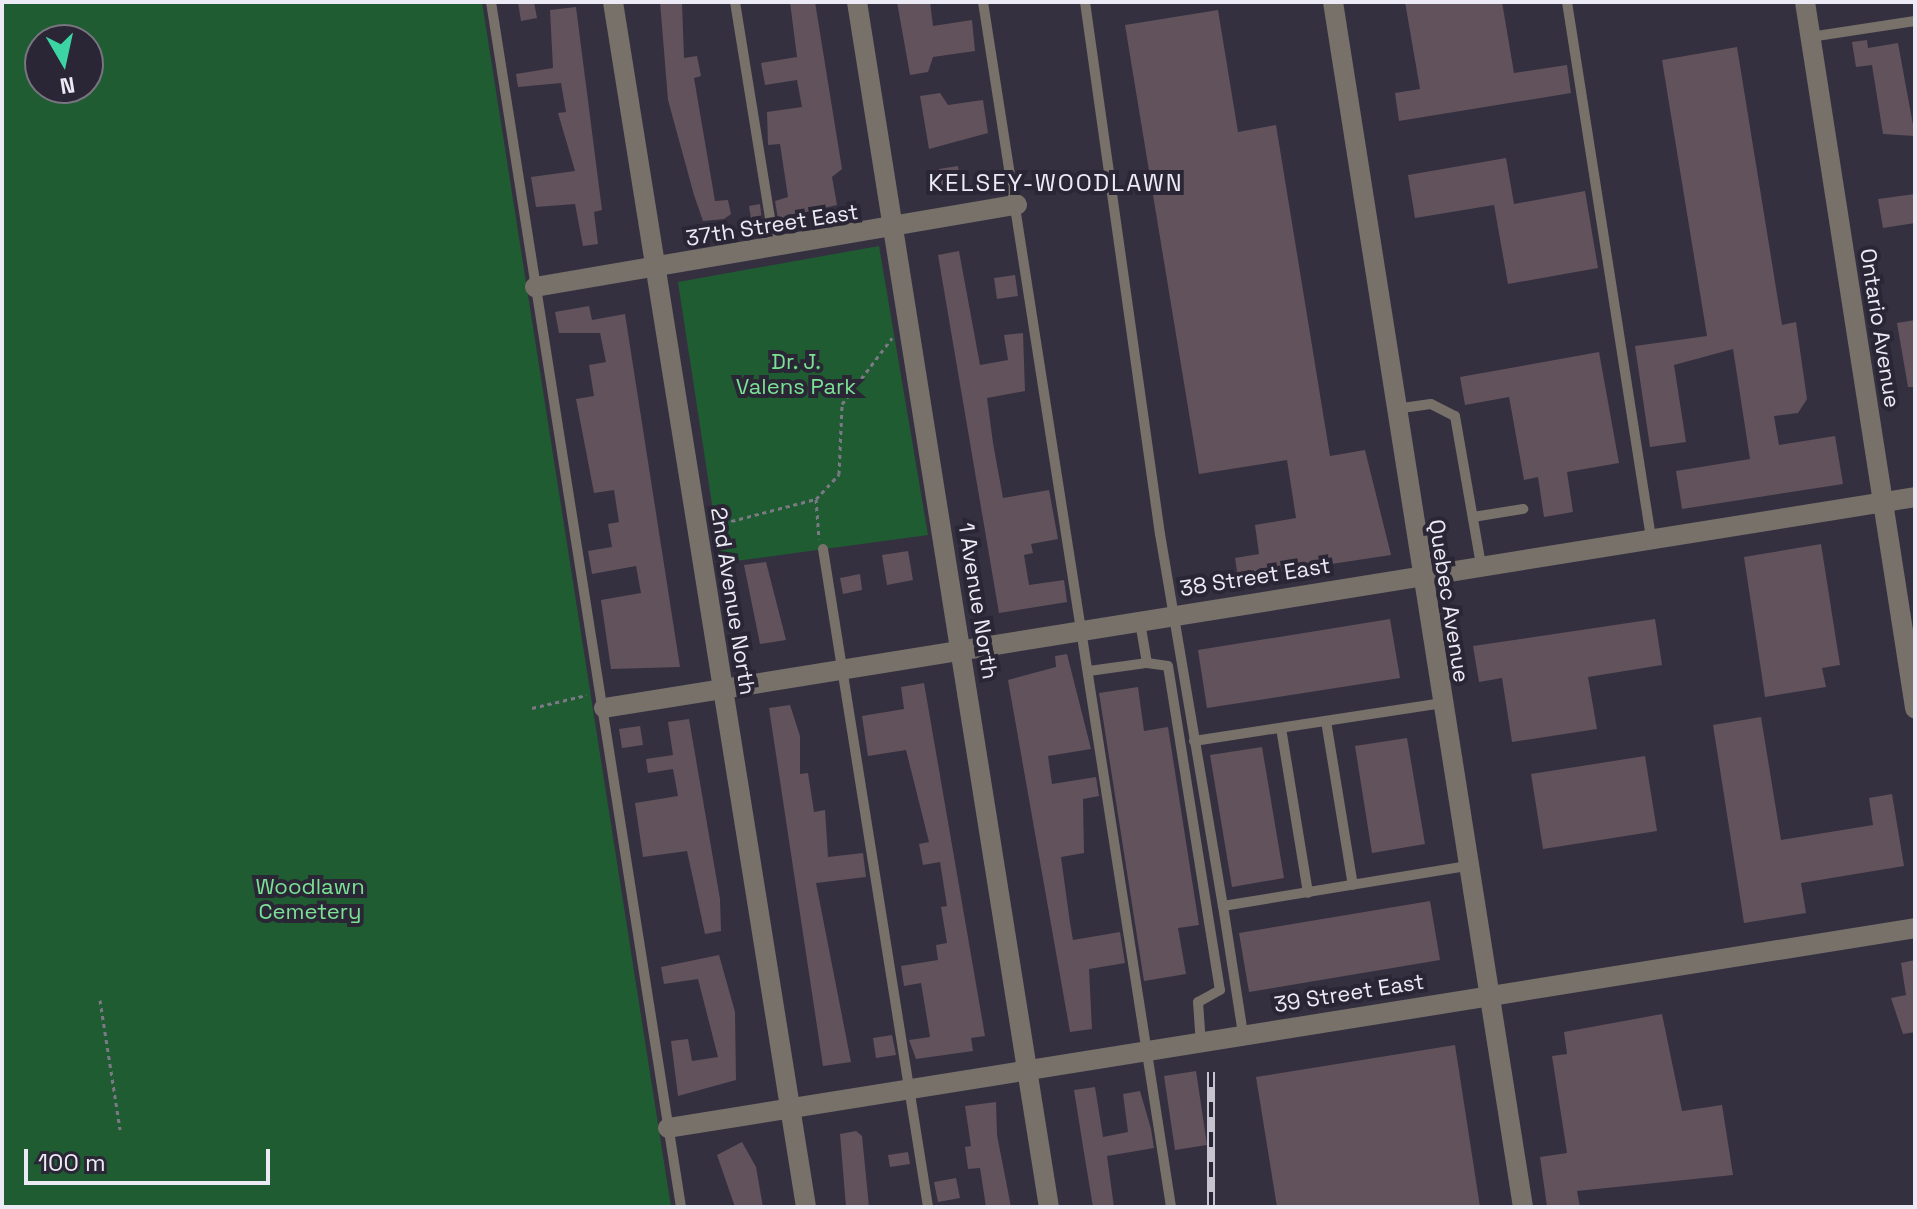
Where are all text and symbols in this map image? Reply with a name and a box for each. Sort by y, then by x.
north arrow [24,24,104,104]
text: N [58,71,77,101]
district label: KELSEY-WOODLAWN [928,169,1184,197]
street label: 37th Street East [684,198,860,252]
street label: Ontario Avenue [1854,246,1906,410]
park label: Dr. J. Valens Park [736,348,856,400]
street label: 2nd Avenue North [705,505,761,697]
street label: Quebec Avenue [1423,517,1475,685]
street label: 1 Avenue North [953,521,1003,681]
street label: 38 Street East [1178,552,1332,602]
park label: Woodlawn Cemetery [255,873,365,924]
street label: 39 Street East [1272,968,1426,1018]
scale bar [28,1133,274,1183]
text: 100 m [38,1147,106,1178]

